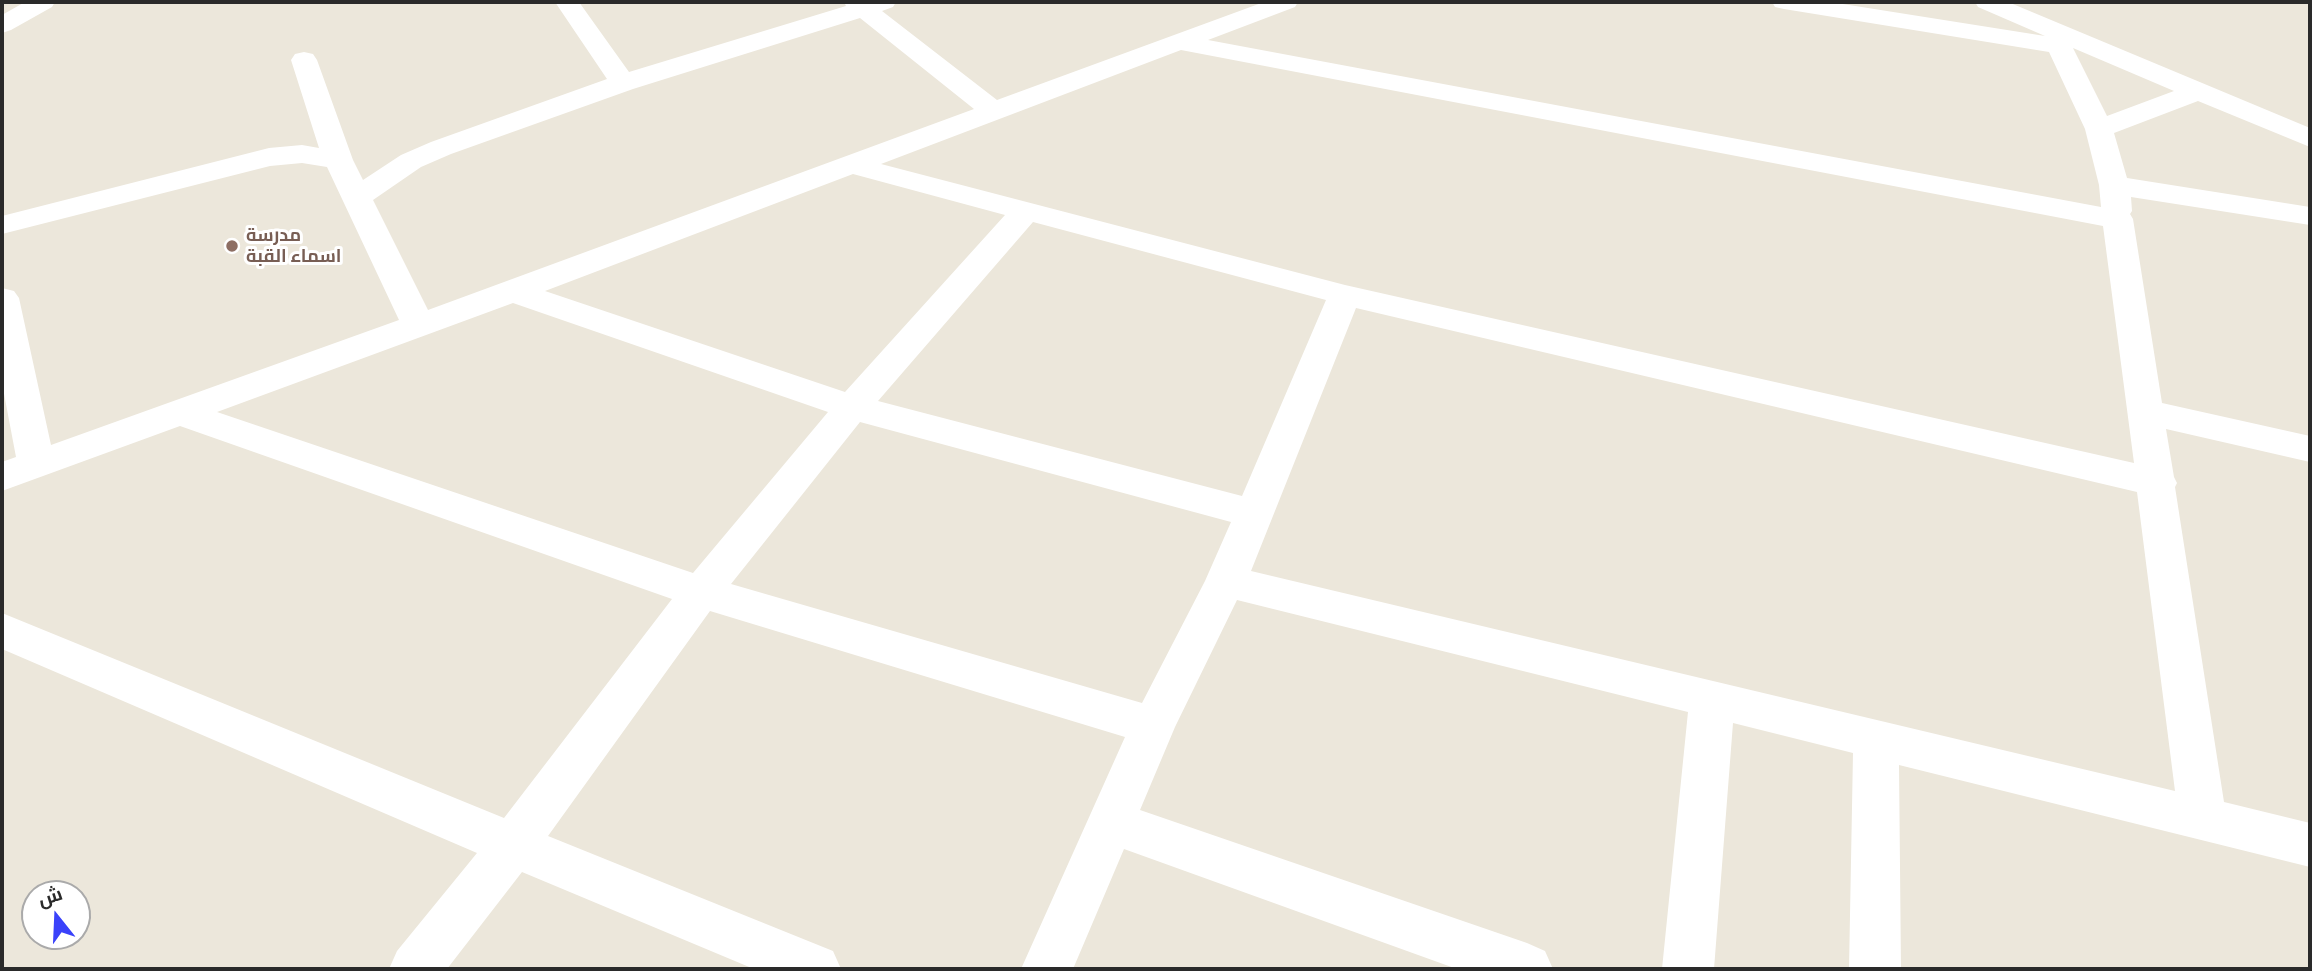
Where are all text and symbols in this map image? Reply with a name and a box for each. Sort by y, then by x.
place label: مدرسة اسماء القبة [246,225,341,268]
marker: مدرسة اسماء القبة [224,238,240,254]
north arrow [21,880,91,950]
text: ش [34,880,66,913]

